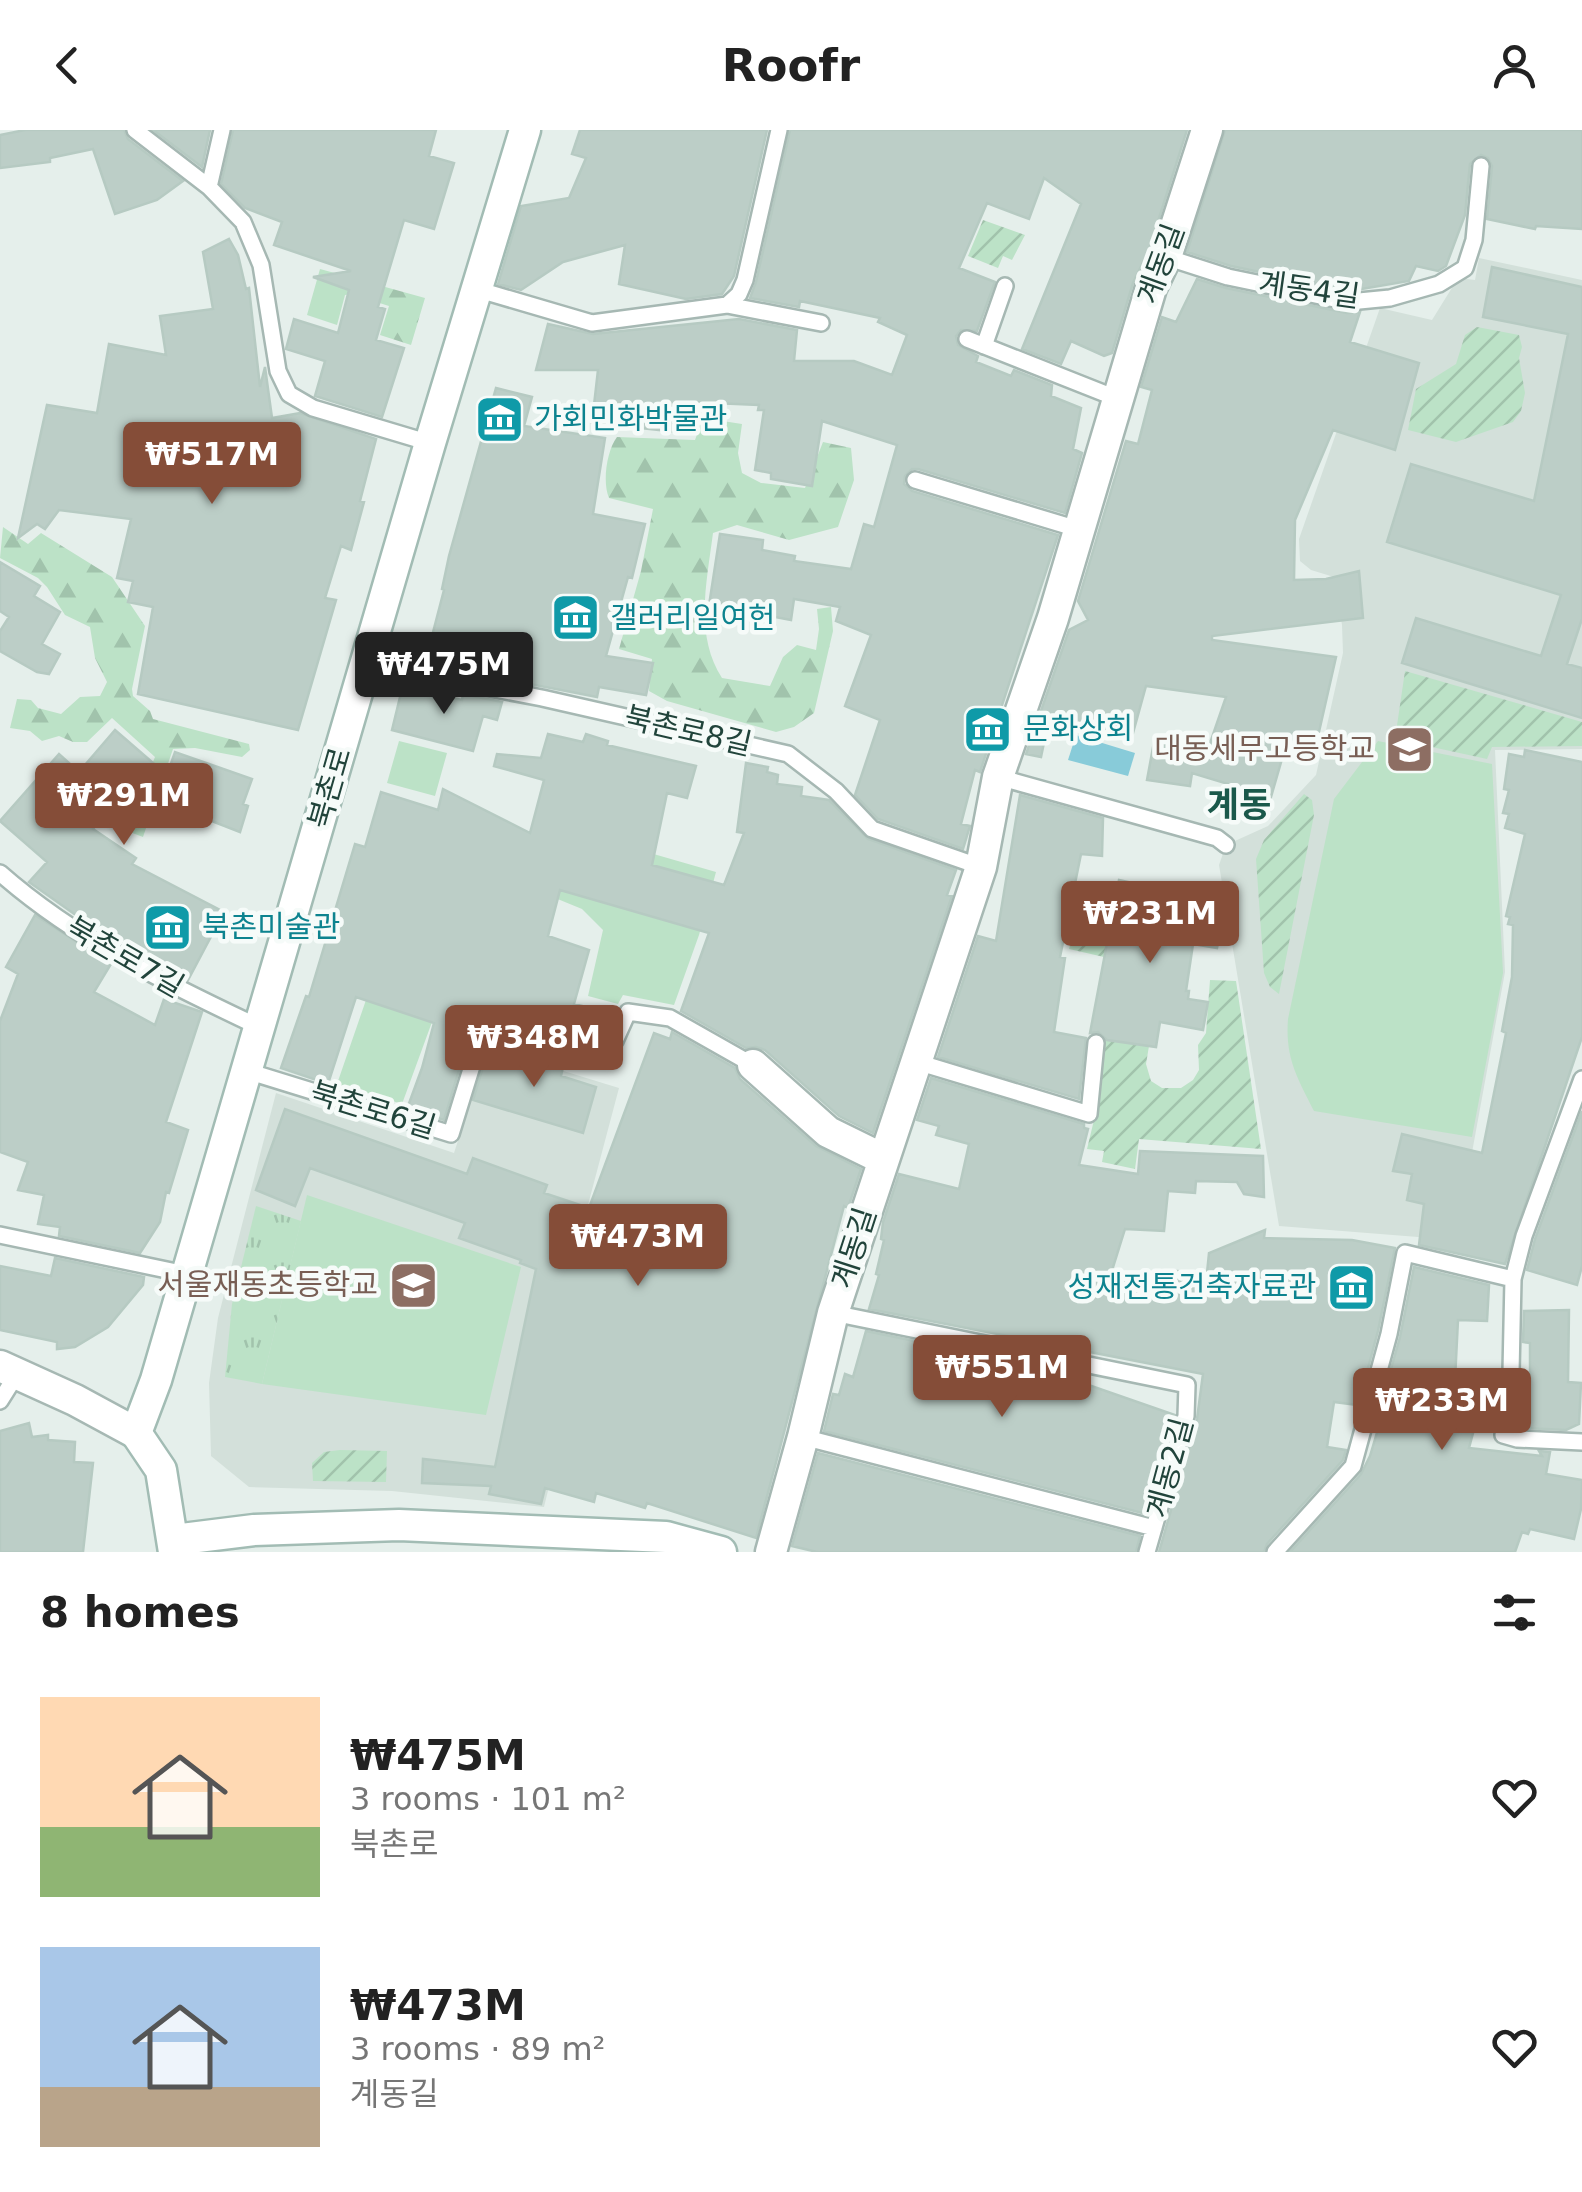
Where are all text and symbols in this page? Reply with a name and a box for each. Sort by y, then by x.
icon: back [40,38,95,93]
icon: person [1487,38,1542,93]
text: Roofr [722,39,860,92]
street label: 계동길 [1130,219,1191,309]
street label: 계동4길 [1256,265,1362,314]
museum icon: 가회민화박물관 [473,393,525,445]
place label: 가회민화박물관 [534,401,727,436]
pin: ₩517M [142,422,282,507]
text: ₩517M [145,435,279,473]
museum icon: 갤러리일여헌 [549,592,601,644]
place label: 갤러리일여헌 [610,600,776,635]
pin: ₩475M [374,632,514,717]
text: ₩475M [377,645,511,683]
street label: 북촌로8길 [621,699,755,762]
museum icon: 문화상회 [962,703,1014,755]
place label: 문화상회 [1023,711,1133,746]
school or university icon: 대동세무고등학교 [1384,723,1436,775]
place label: 대동세무고등학교 [1154,731,1375,766]
street label: 북촌로 [301,743,358,832]
pin: ₩291M [54,763,194,848]
text: ₩291M [57,776,191,814]
district label: 계동 [1207,785,1271,825]
pin: ₩231M [1080,881,1220,966]
text: ₩231M [1083,894,1217,932]
museum icon: 북촌미술관 [141,901,193,953]
street label: 북촌로7길 [60,909,190,1004]
place label: 북촌미술관 [202,909,340,944]
pin: ₩348M [464,1005,604,1090]
text: ₩348M [467,1018,601,1056]
street label: 북촌로6길 [306,1074,440,1145]
street label: 계동길 [824,1203,883,1293]
pin: ₩473M [568,1204,708,1289]
text: ₩473M [571,1217,705,1255]
school or university icon: 서울재동초등학교 [387,1259,439,1311]
museum icon: 성재전통건축자료관 [1325,1261,1377,1313]
place label: 서울재동초등학교 [157,1267,378,1302]
place label: 성재전통건축자료관 [1068,1269,1316,1304]
pin: ₩551M [932,1335,1072,1420]
text: ₩551M [935,1348,1069,1386]
pin: ₩233M [1372,1368,1512,1453]
text: ₩233M [1375,1381,1509,1419]
street label: 계동2길 [1139,1414,1200,1522]
icon: filters [1487,1585,1542,1640]
text: 8 homes [40,1588,240,1637]
text: ₩475M [350,1731,526,1780]
icon: home [120,1737,240,1857]
icon: heart [1487,1770,1542,1825]
text: 3 rooms · 101 m² [350,1780,626,1818]
text: 북촌로 [350,1825,438,1863]
text: ₩473M [350,1981,526,2030]
icon: home [120,1987,240,2107]
icon: heart [1487,2020,1542,2075]
text: 3 rooms · 89 m² [350,2030,605,2068]
text: 계동길 [350,2075,438,2113]

